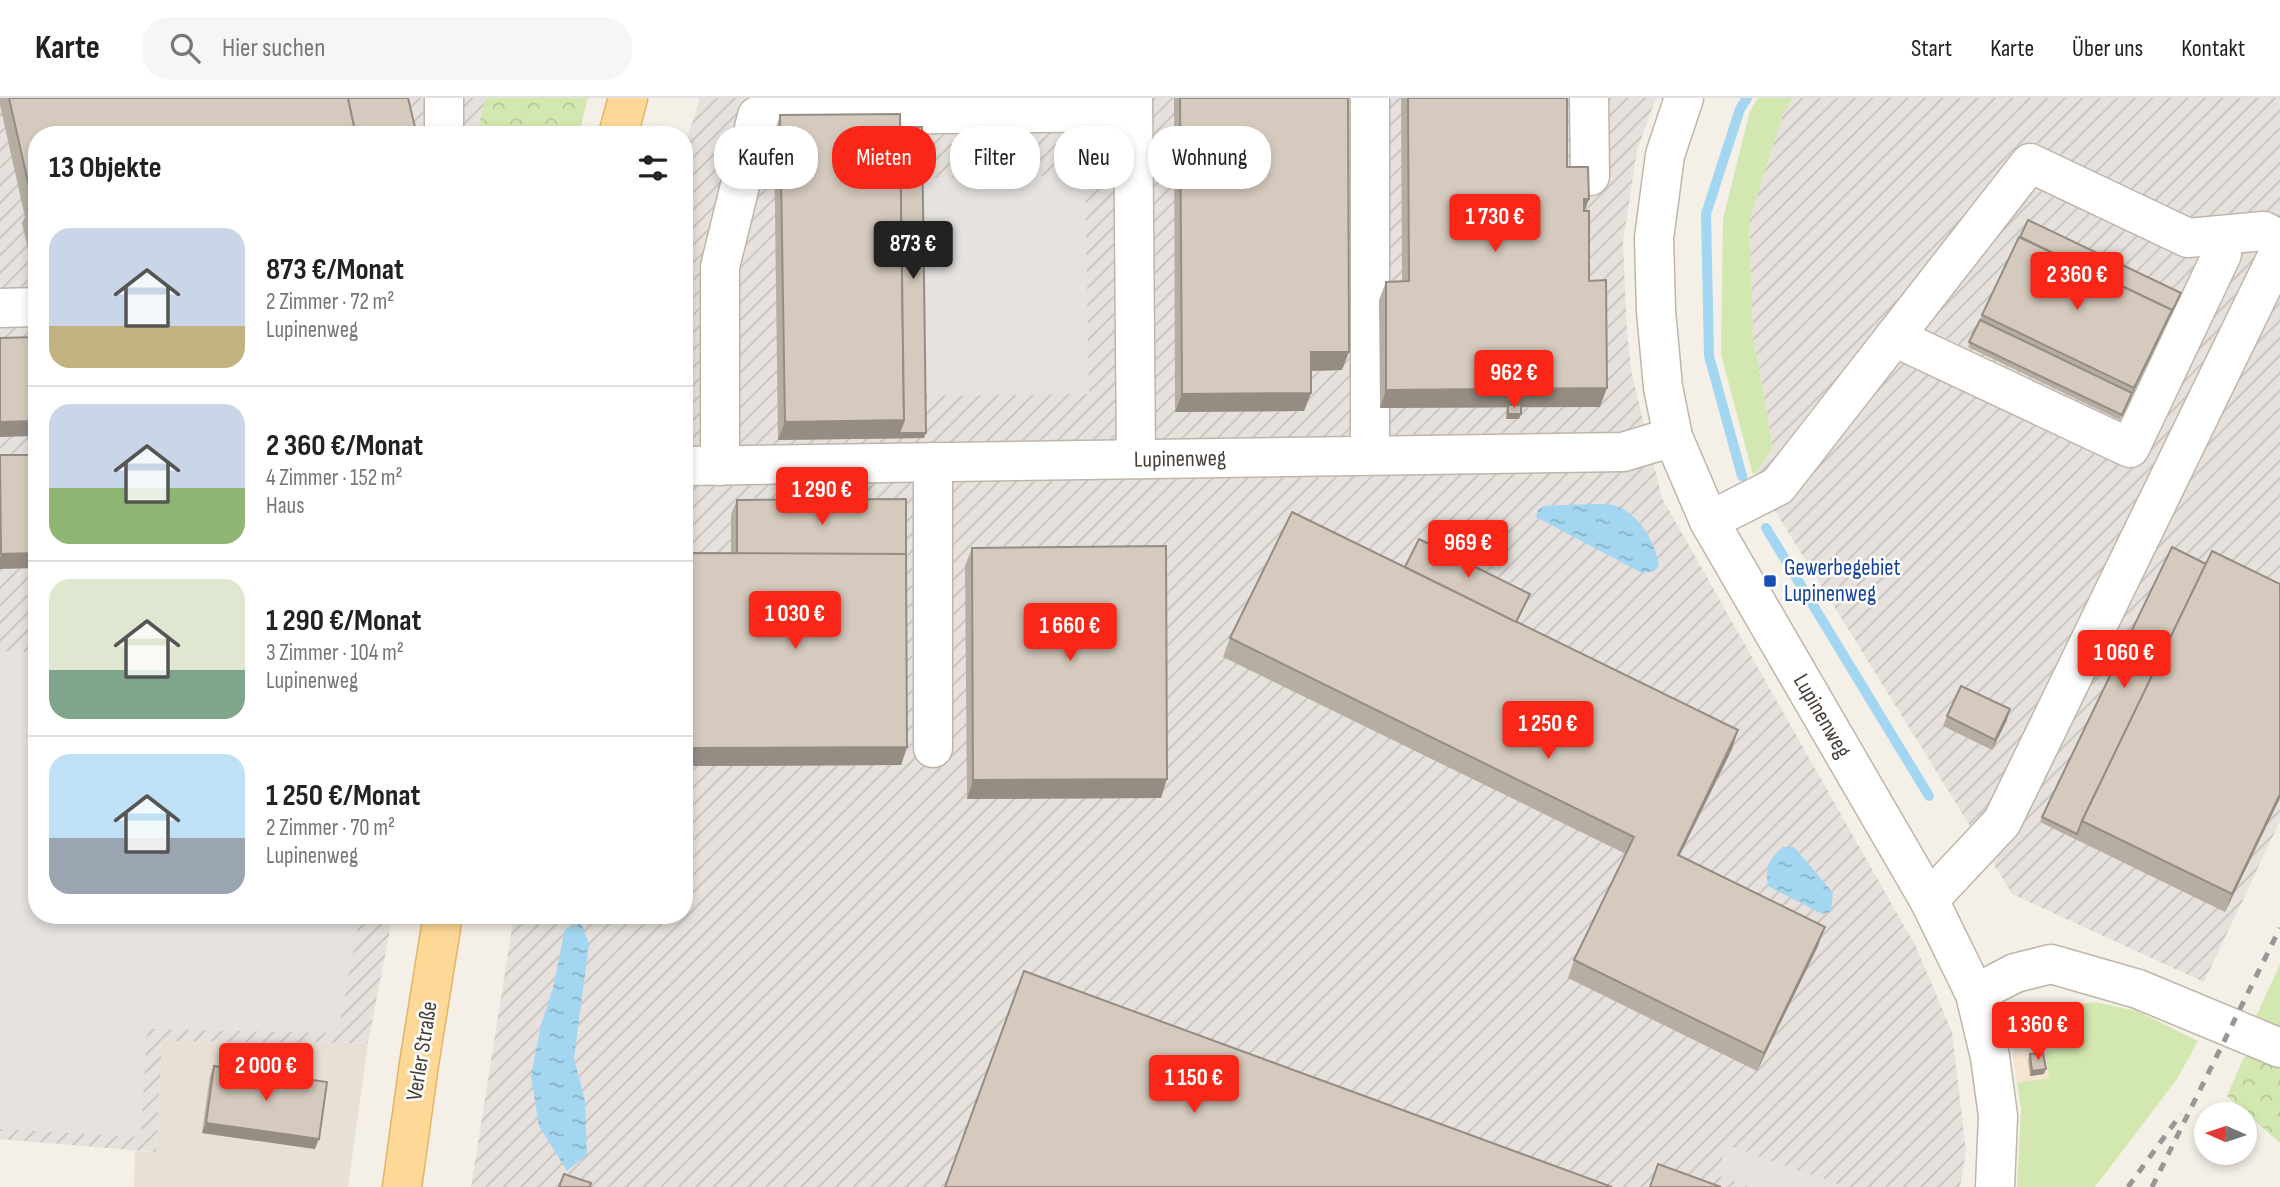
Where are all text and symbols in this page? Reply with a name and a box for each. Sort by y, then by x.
search box [142,17,632,80]
text: Karte [35,28,100,68]
icon: search [166,29,204,67]
text: Hier suchen [222,33,325,64]
text: Start [1911,34,1952,63]
text: Karte [1990,34,2034,63]
text: Über uns [2072,34,2143,63]
text: Kontakt [2181,34,2245,63]
chip: Kaufen [714,126,818,189]
chip: Mieten [832,126,936,189]
chip: Filter [950,126,1040,189]
chip: Neu [1054,126,1134,189]
chip: Wohnung [1148,126,1271,189]
icon: filters [634,149,672,187]
text: 13 Objekte [49,150,162,186]
pin: 1 730 € [1430,194,1560,254]
text: 1 730 € [1465,203,1525,231]
pin: 873 € [864,222,962,281]
text: 873 € [890,230,936,258]
text: 873 €/Monat [266,252,404,288]
pin: 2 360 € [2012,252,2142,312]
icon: home [105,256,189,340]
text: 2 360 € [2046,261,2108,289]
text: 2 Zimmer · 72 m² [266,288,394,316]
text: Lupinenweg [266,316,358,344]
pin: 962 € [1465,350,1563,410]
text: 962 € [1490,359,1538,387]
text: 2 360 €/Monat [266,428,423,464]
icon: home [105,432,189,516]
street label: Lupinenweg [1134,444,1226,474]
text: 4 Zimmer · 152 m² [266,464,403,492]
pin: 1 290 € [757,468,887,527]
text: 1 290 € [792,476,852,504]
text: Haus [266,492,304,520]
pin: 969 € [1419,520,1517,580]
text: 969 € [1444,529,1492,557]
place label: Gewerbegebiet Lupinenweg [1784,554,1901,608]
marker: Gewerbegebiet Lupinenweg [1762,573,1778,589]
pin: 1 030 € [730,592,860,651]
text: 1 030 € [765,600,825,628]
text: 1 290 €/Monat [266,603,421,639]
pin: 1 660 € [1005,603,1135,663]
icon: home [105,607,189,691]
text: 1 660 € [1040,612,1100,640]
pin: 1 060 € [2059,630,2189,690]
text: 3 Zimmer · 104 m² [266,639,404,667]
text: 1 060 € [2094,639,2154,667]
text: Lupinenweg [266,667,358,695]
street label: Lupinenweg [1787,669,1857,763]
pin: 1 250 € [1483,702,1613,761]
text: 1 250 € [1518,710,1578,738]
text: 1 250 €/Monat [266,778,420,814]
icon: home [105,782,189,866]
text: 2 Zimmer · 70 m² [266,814,395,842]
text: Lupinenweg [266,842,358,870]
street label: Verler Straße [400,999,444,1103]
pin: 1 360 € [1973,1002,2103,1062]
text: 1 360 € [2008,1011,2068,1039]
pin: 2 000 € [201,1044,331,1103]
text: 2 000 € [235,1052,297,1080]
pin: 1 150 € [1129,1056,1259,1115]
text: 1 150 € [1165,1064,1223,1092]
north arrow [2194,1102,2258,1166]
map controls [2194,1102,2257,1165]

